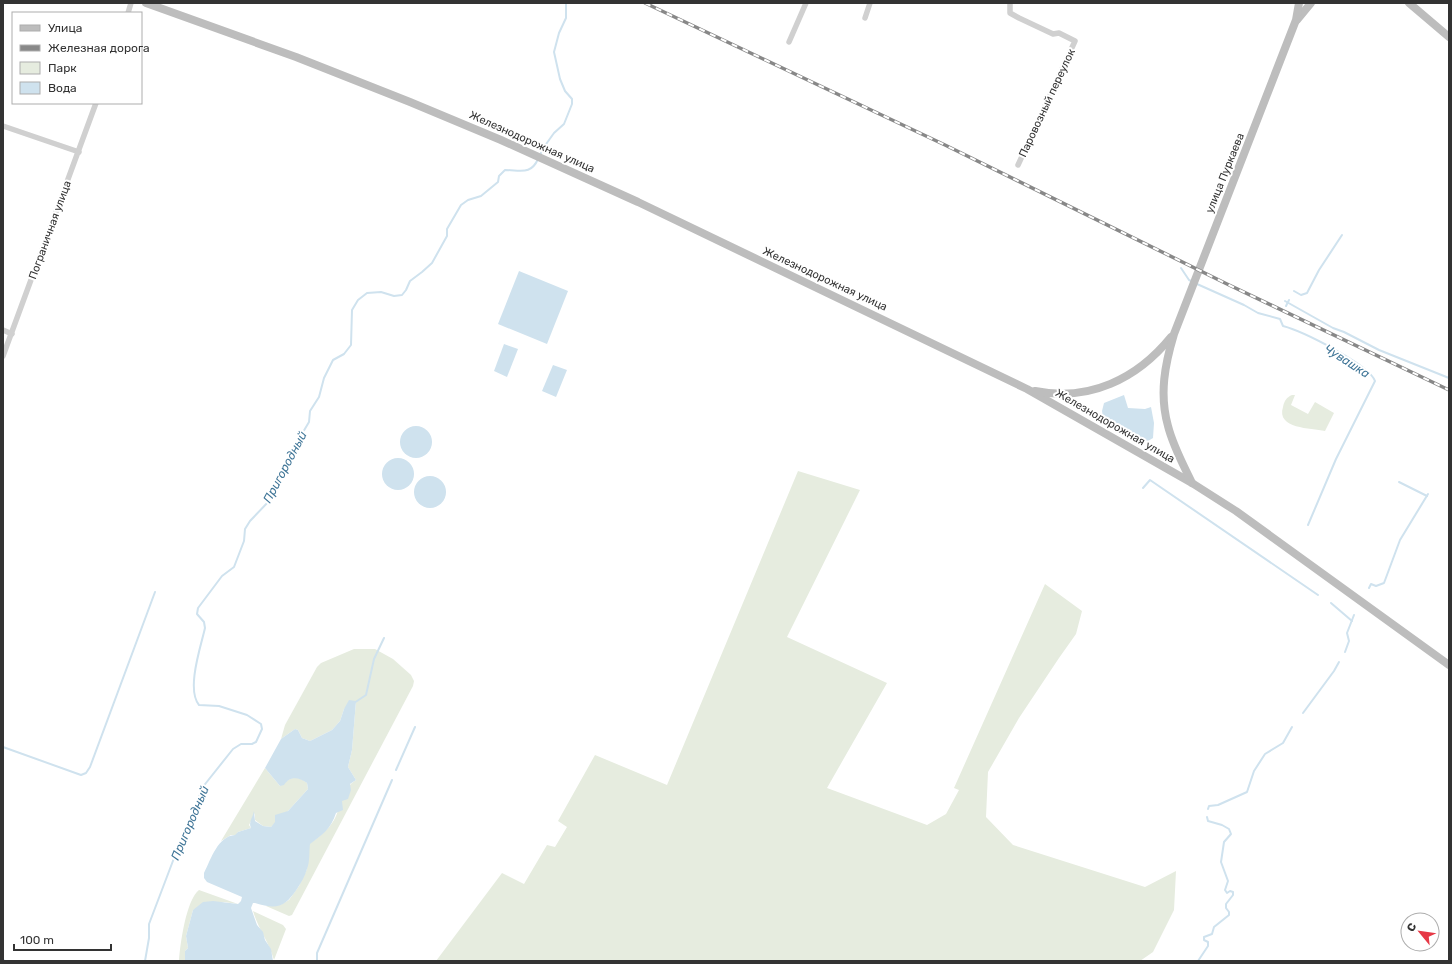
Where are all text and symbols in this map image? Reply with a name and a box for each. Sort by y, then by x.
legend [12,12,142,104]
text: Улица [48,21,82,35]
text: Железная дорога [48,41,150,55]
street label: Паровозный переулок [1016,47,1078,159]
text: Парк [48,61,77,75]
text: Вода [48,81,77,95]
street label: Железнодорожная улица [467,108,597,176]
street label: улица Пуркаева [1203,131,1247,215]
street label: Пограничная улица [26,179,74,281]
street label: Железнодорожная улица [761,244,889,314]
water label: Чувашка [1322,341,1372,381]
street label: Железнодорожная улица [1053,386,1177,466]
water label: Пригородный [260,429,310,505]
water label: Пригородный [168,784,212,862]
north arrow [1400,912,1440,952]
text: С [1404,921,1419,934]
scale bar [14,926,111,952]
text: 100 m [20,933,54,947]

